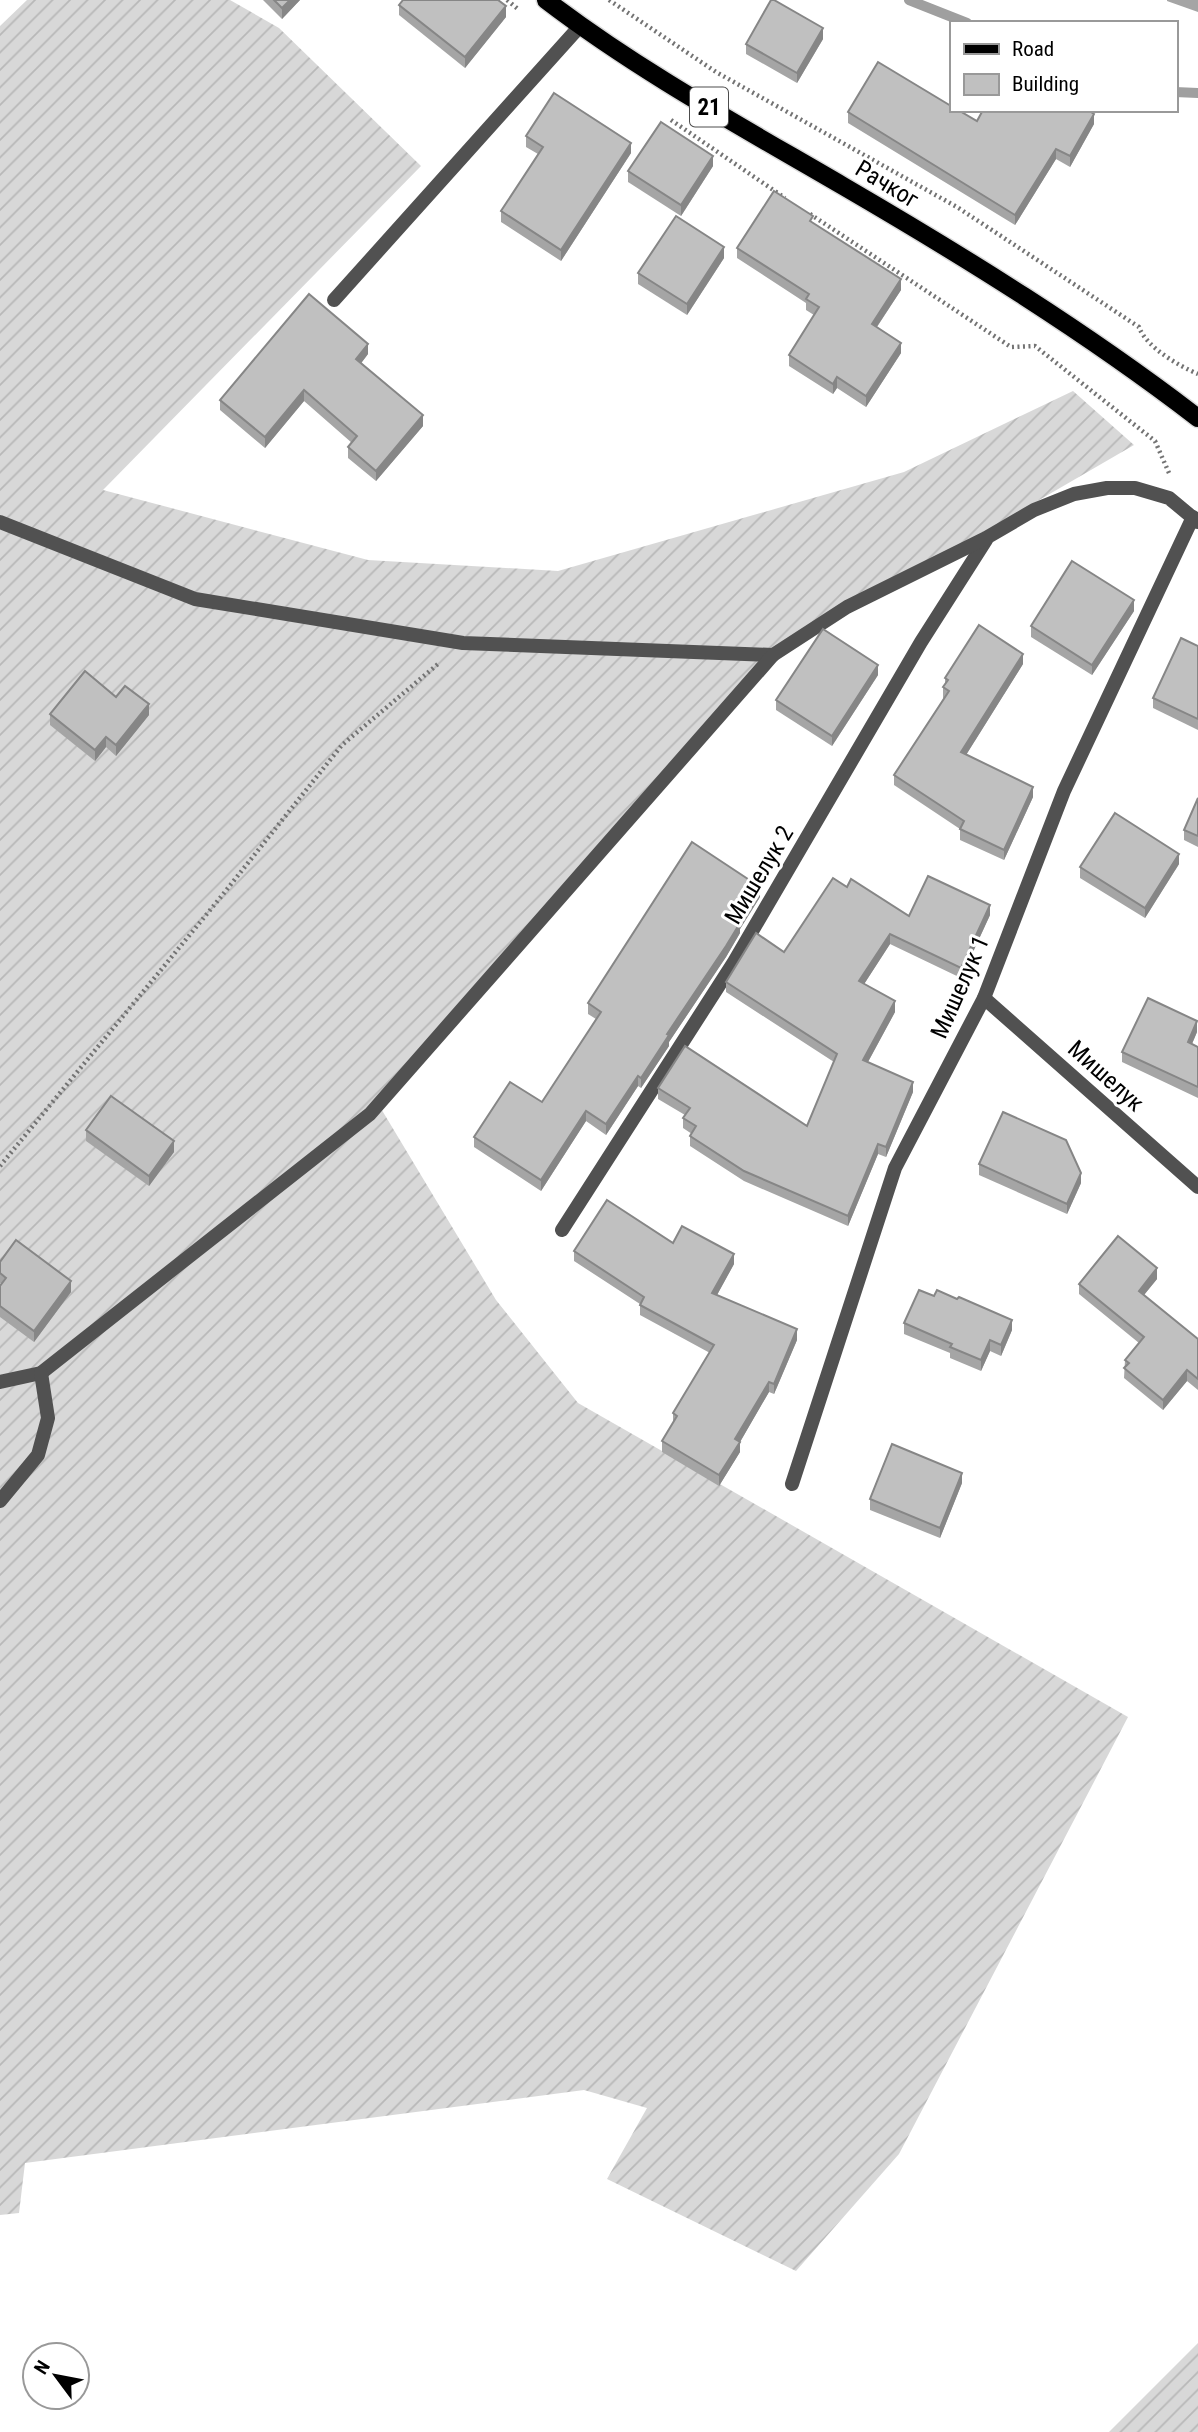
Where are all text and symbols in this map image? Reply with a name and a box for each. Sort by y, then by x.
legend [950,21,1177,112]
text: Road [1012,37,1054,61]
text: Building [1012,72,1079,96]
road number: 21 [690,88,728,127]
street label: Рачког [850,154,924,214]
street label: Мишелук 2 [719,821,799,929]
street label: Мишелук 1 [925,931,995,1043]
street label: Мишелук [1062,1035,1150,1118]
north arrow [21,2341,91,2411]
text: N [29,2356,55,2378]

